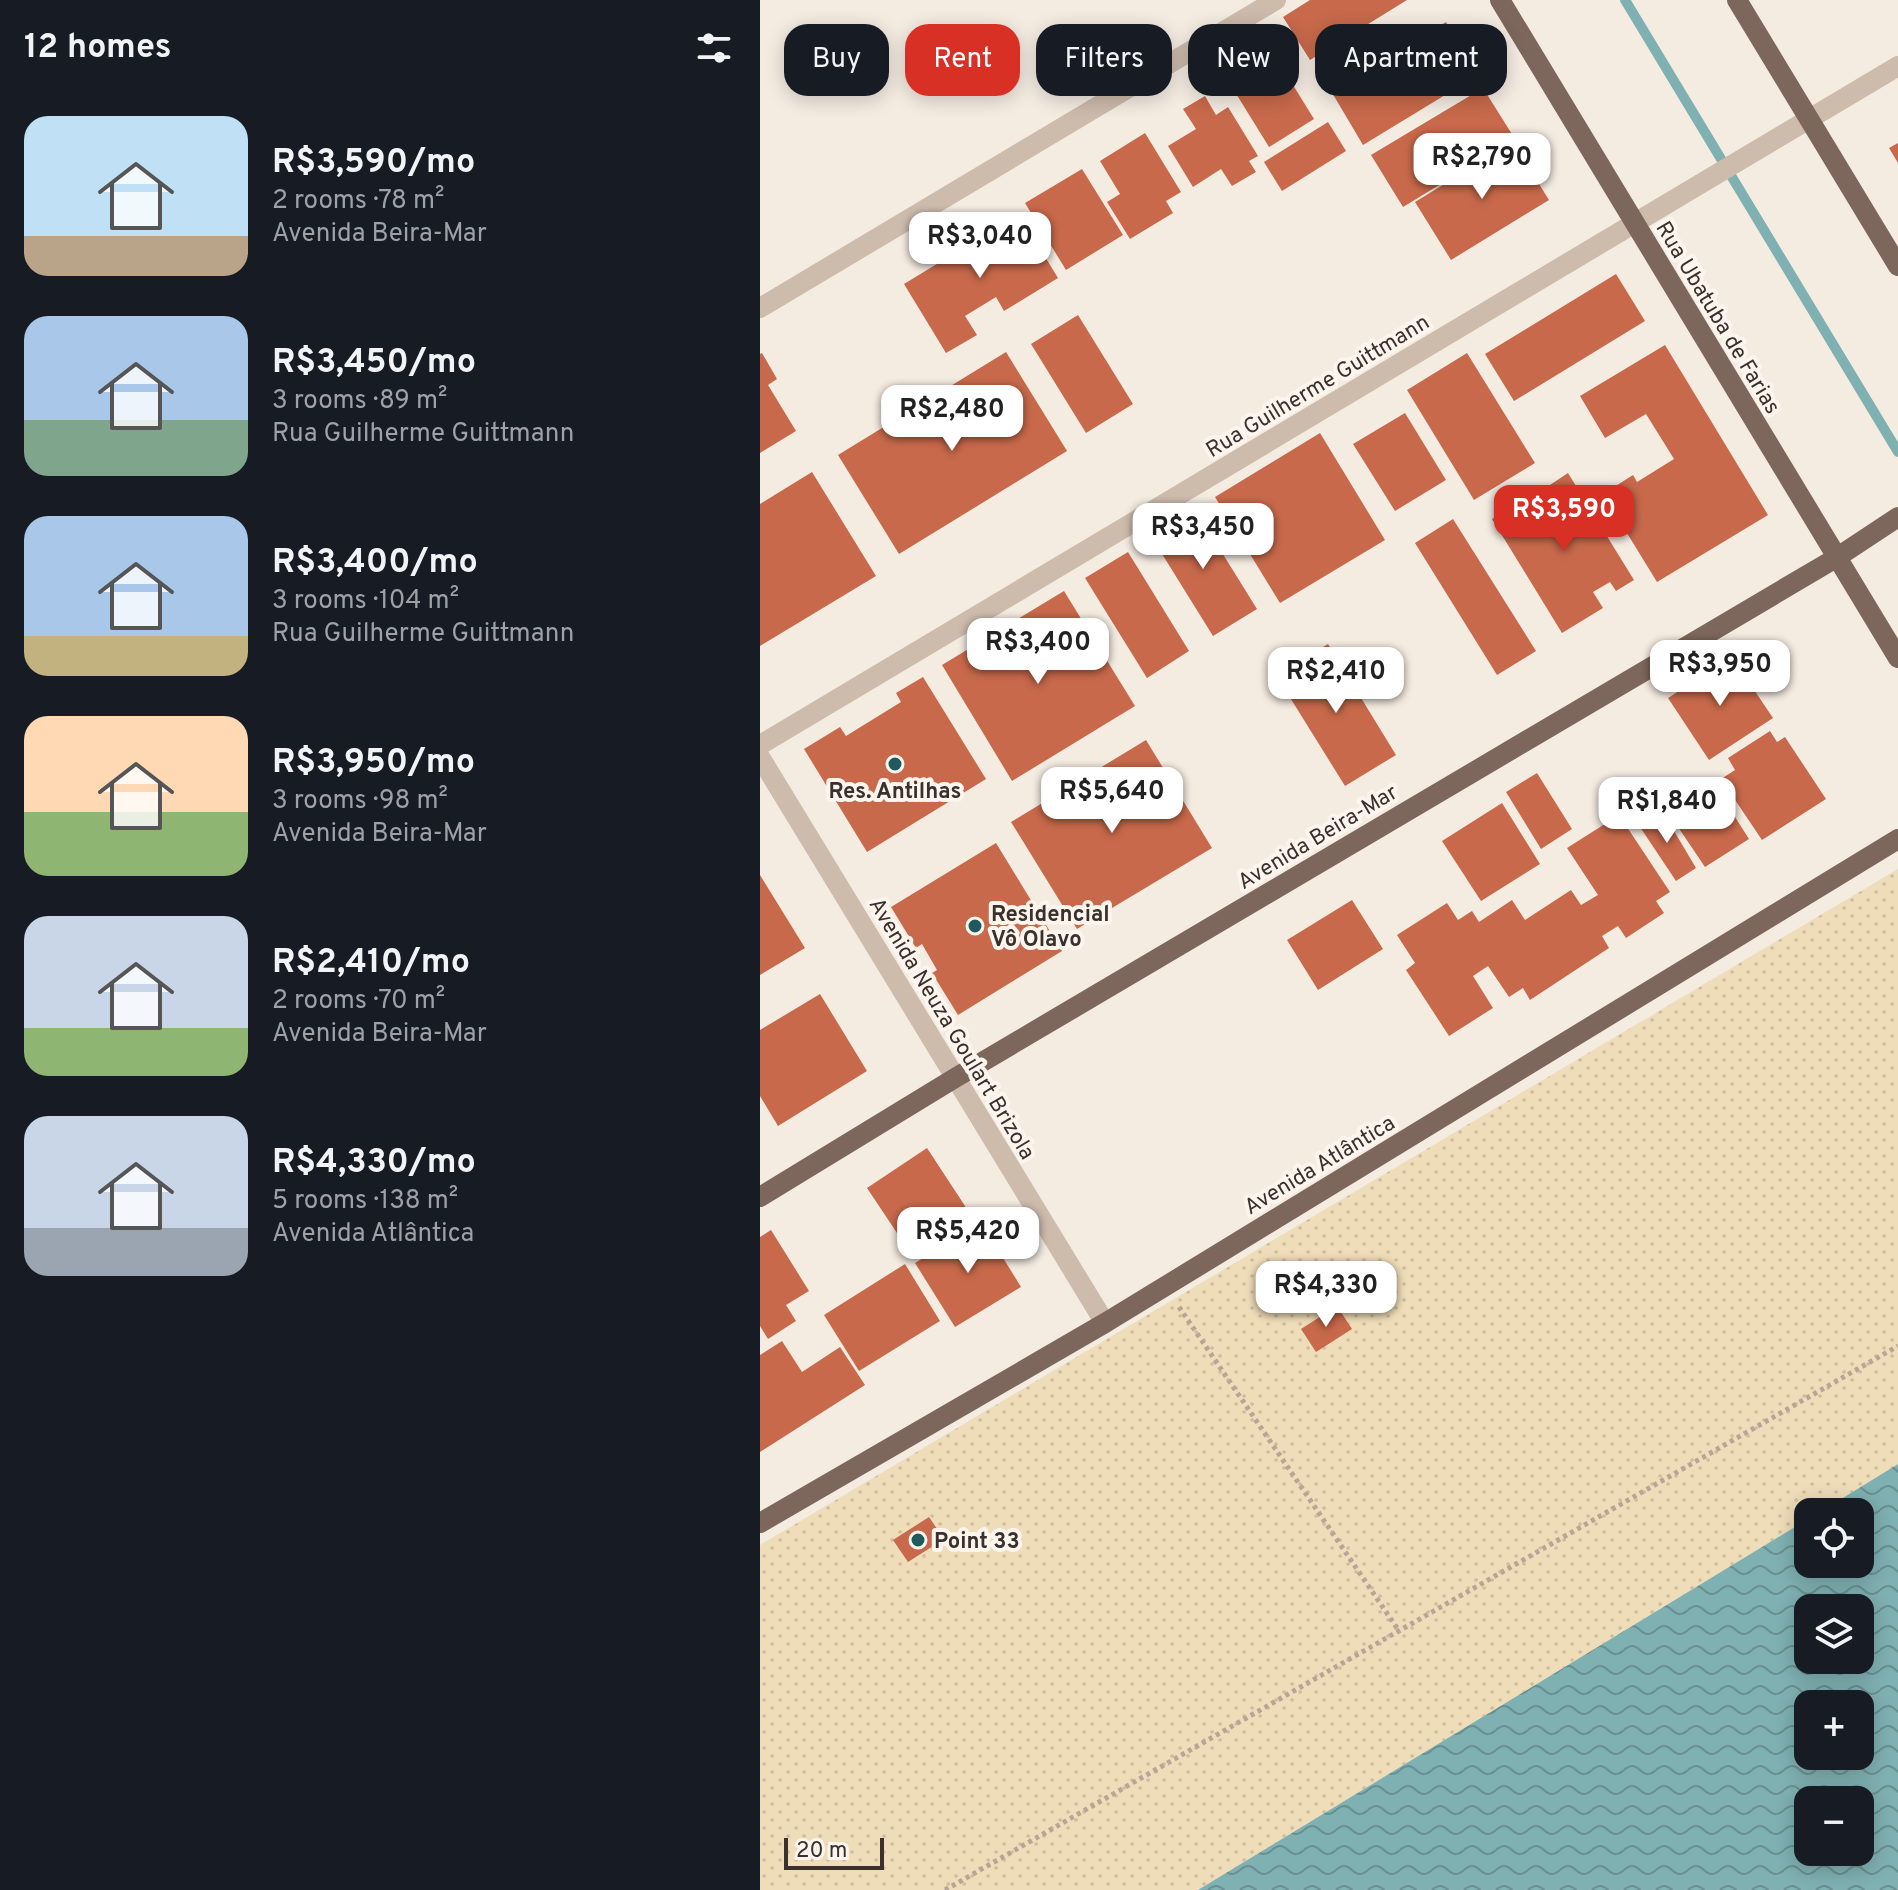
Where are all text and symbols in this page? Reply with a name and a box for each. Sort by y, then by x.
chip: Buy [784,24,889,96]
chip: Rent [905,24,1020,96]
chip: Filters [1036,24,1172,96]
chip: New [1188,24,1299,96]
chip: Apartment [1315,24,1507,96]
icon: filters [692,26,736,70]
text: 12 homes [24,27,171,70]
pin: R$2,790 [1408,133,1556,201]
text: R$3,590/mo [272,142,475,185]
text: R$2,790 [1432,142,1532,175]
icon: home [88,148,184,244]
text: 2 rooms · 78 m² [272,185,444,218]
pin: R$3,040 [906,212,1054,280]
street label: Rua Ubatuba de Farias [1649,217,1785,420]
text: Avenida Beira-Mar [272,218,487,251]
text: R$3,040 [927,221,1033,254]
street label: Rua Guilherme Guittmann [1202,310,1435,465]
text: R$3,450/mo [272,342,476,385]
icon: home [88,348,184,444]
text: 3 rooms · 89 m² [272,385,447,418]
pin: R$2,480 [878,385,1026,453]
text: R$2,480 [899,394,1005,427]
text: Rua Guilherme Guittmann [272,418,574,451]
pin: R$3,590 [1490,485,1638,553]
text: R$3,590 [1512,494,1616,527]
pin: R$3,450 [1129,503,1277,571]
text: R$3,450 [1151,512,1255,545]
text: R$3,400/mo [272,542,478,585]
icon: home [88,548,184,644]
text: 3 rooms · 104 m² [272,585,459,618]
text: Rua Guilherme Guittmann [272,618,574,651]
pin: R$3,400 [964,618,1112,686]
text: R$3,400 [985,627,1091,660]
pin: R$3,950 [1646,640,1794,708]
pin: R$2,410 [1262,647,1410,715]
text: R$3,950 [1668,649,1772,682]
text: R$2,410 [1286,656,1386,689]
text: R$3,950/mo [272,742,475,785]
icon: home [88,748,184,844]
marker: Res. Antilhas [886,755,904,773]
pin: R$5,640 [1038,767,1186,835]
text: R$5,640 [1059,776,1165,809]
pin: R$1,840 [1593,777,1741,845]
place label: Res. Antilhas [829,779,961,806]
street label: Avenida Beira-Mar [1233,780,1404,897]
text: 3 rooms · 98 m² [272,785,448,818]
text: R$1,840 [1617,786,1717,819]
text: Avenida Beira-Mar [272,818,487,851]
street label: Avenida Neuza Goulart Brizola [862,893,1040,1165]
place label: Residencial Vô Olavo [991,902,1110,954]
marker: Residencial Vô Olavo [966,917,984,935]
text: R$2,410/mo [272,942,470,985]
icon: home [88,948,184,1044]
text: 2 rooms · 70 m² [272,985,445,1018]
text: Avenida Beira-Mar [272,1018,487,1051]
street label: Avenida Atlântica [1240,1111,1401,1222]
text: R$4,330/mo [272,1142,476,1185]
icon: home [88,1148,184,1244]
text: 5 rooms · 138 m² [272,1185,458,1218]
pin: R$5,420 [894,1207,1042,1275]
text: R$5,420 [915,1216,1021,1249]
text: Avenida Atlântica [272,1218,474,1251]
pin: R$4,330 [1252,1261,1400,1329]
text: R$4,330 [1274,1270,1378,1303]
map controls [1794,1498,1874,1866]
button: locate [1794,1498,1874,1578]
place label: Point 33 [934,1529,1020,1556]
marker: Point 33 [909,1531,927,1549]
button: layers [1794,1594,1874,1674]
button: + [1794,1690,1874,1770]
button: − [1794,1786,1874,1866]
scale bar [784,1834,884,1870]
text: 20 m [796,1838,847,1865]

